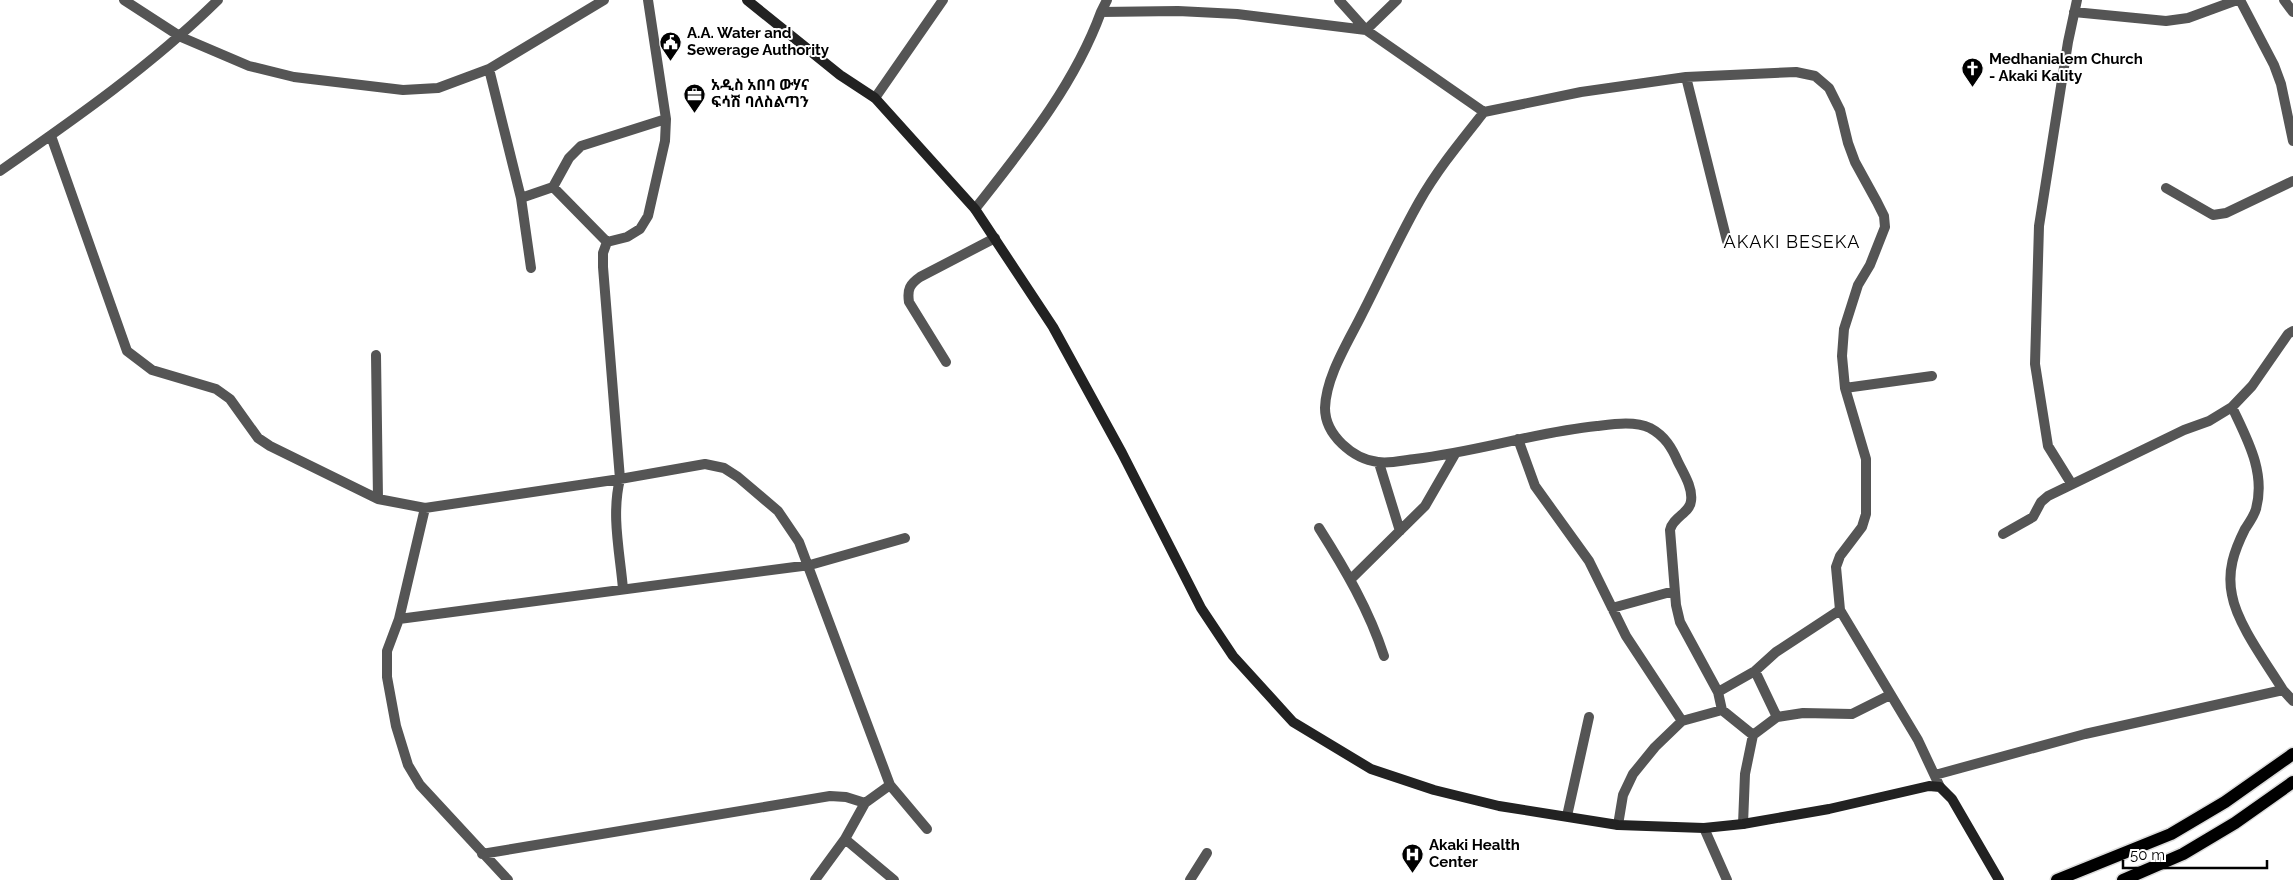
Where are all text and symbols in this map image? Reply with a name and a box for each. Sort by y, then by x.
place label: A.A. Water and Sewerage Authority [687,24,830,59]
public building icon: A.A. Water and Sewerage Authority [659,30,683,61]
place label: Medhanialem Church - Akaki Kality [1989,50,2143,85]
church icon: Medhanialem Church - Akaki Kality [1961,56,1985,87]
place label: አዲስ አበባ ውሃና ፍሳሽ ባለስልጣን [711,76,810,111]
office icon: አዲስ አበባ ውሃና ፍሳሽ ባለስልጣን [683,82,707,113]
district label: AKAKI BESEKA [1723,231,1861,252]
place label: Akaki Health Center [1429,836,1520,871]
scale bar [2123,838,2267,870]
hospital icon: Akaki Health Center [1401,842,1425,873]
text: 50 m [2130,846,2165,864]

